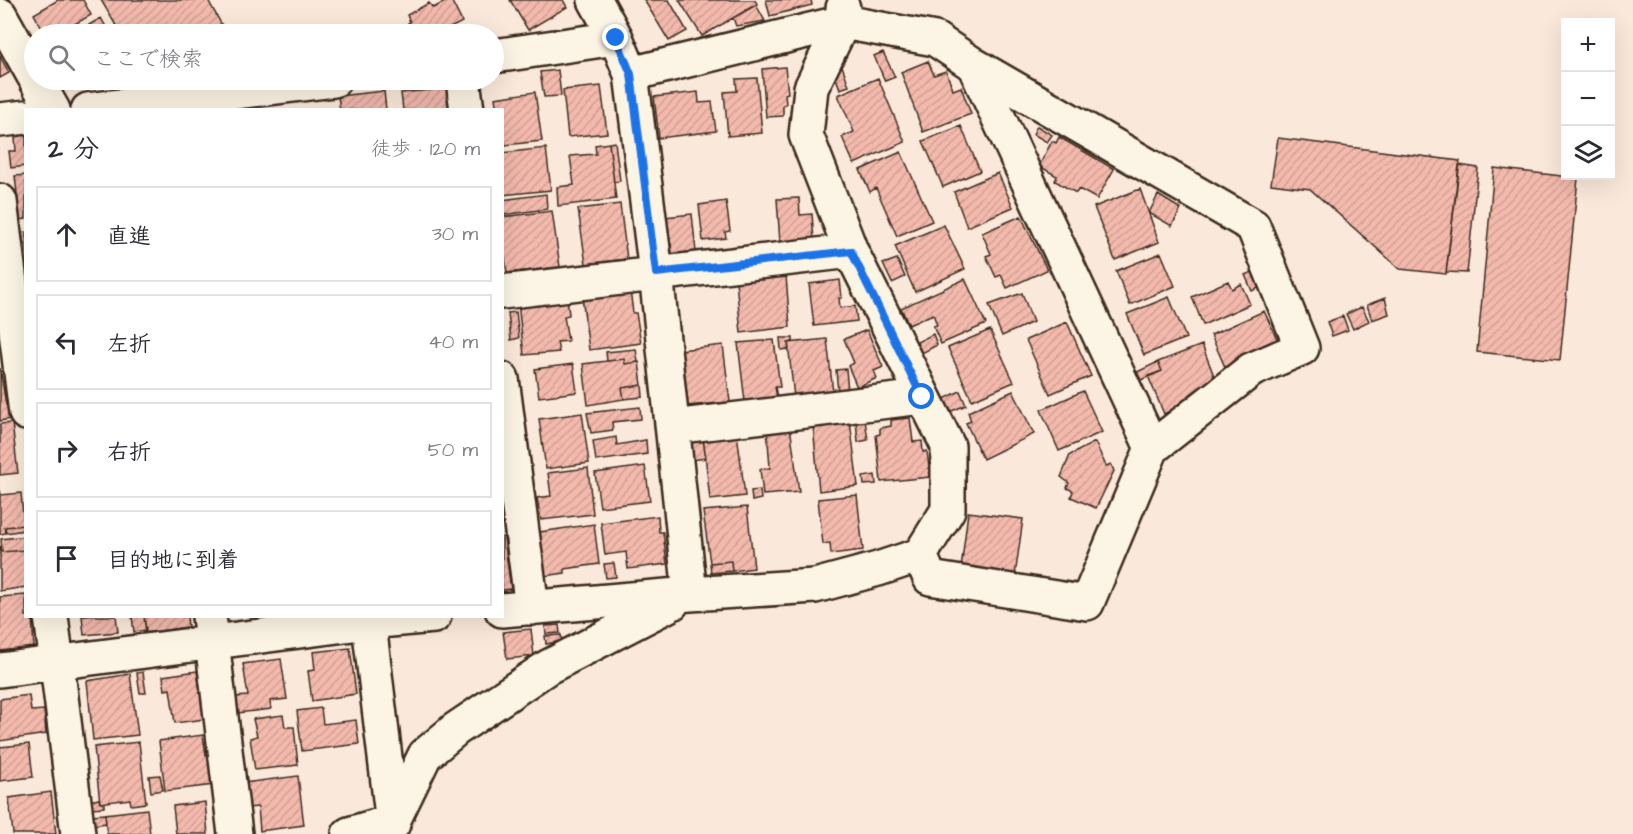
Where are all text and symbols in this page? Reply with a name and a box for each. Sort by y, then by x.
map controls [1561,18,1615,180]
button: + [1561,18,1615,72]
search box [24,24,504,90]
route end [602,24,628,50]
icon: search [45,41,78,74]
text: ここで検索 [93,44,203,75]
button: − [1561,72,1615,126]
button: layers [1561,126,1615,180]
text: 2 分 [48,131,99,167]
text: 徒歩 · 120 m [371,135,480,163]
icon: ahead [50,218,83,251]
text: 30 m [432,220,478,248]
text: 直進 [107,221,151,252]
icon: left [50,326,83,359]
text: 40 m [428,328,478,356]
text: 左折 [107,329,151,360]
route start [908,383,934,409]
icon: right [50,434,83,467]
text: 50 m [428,436,478,464]
text: 右折 [107,437,151,468]
icon: arrive [50,542,83,575]
text: 目的地に到着 [107,545,239,576]

